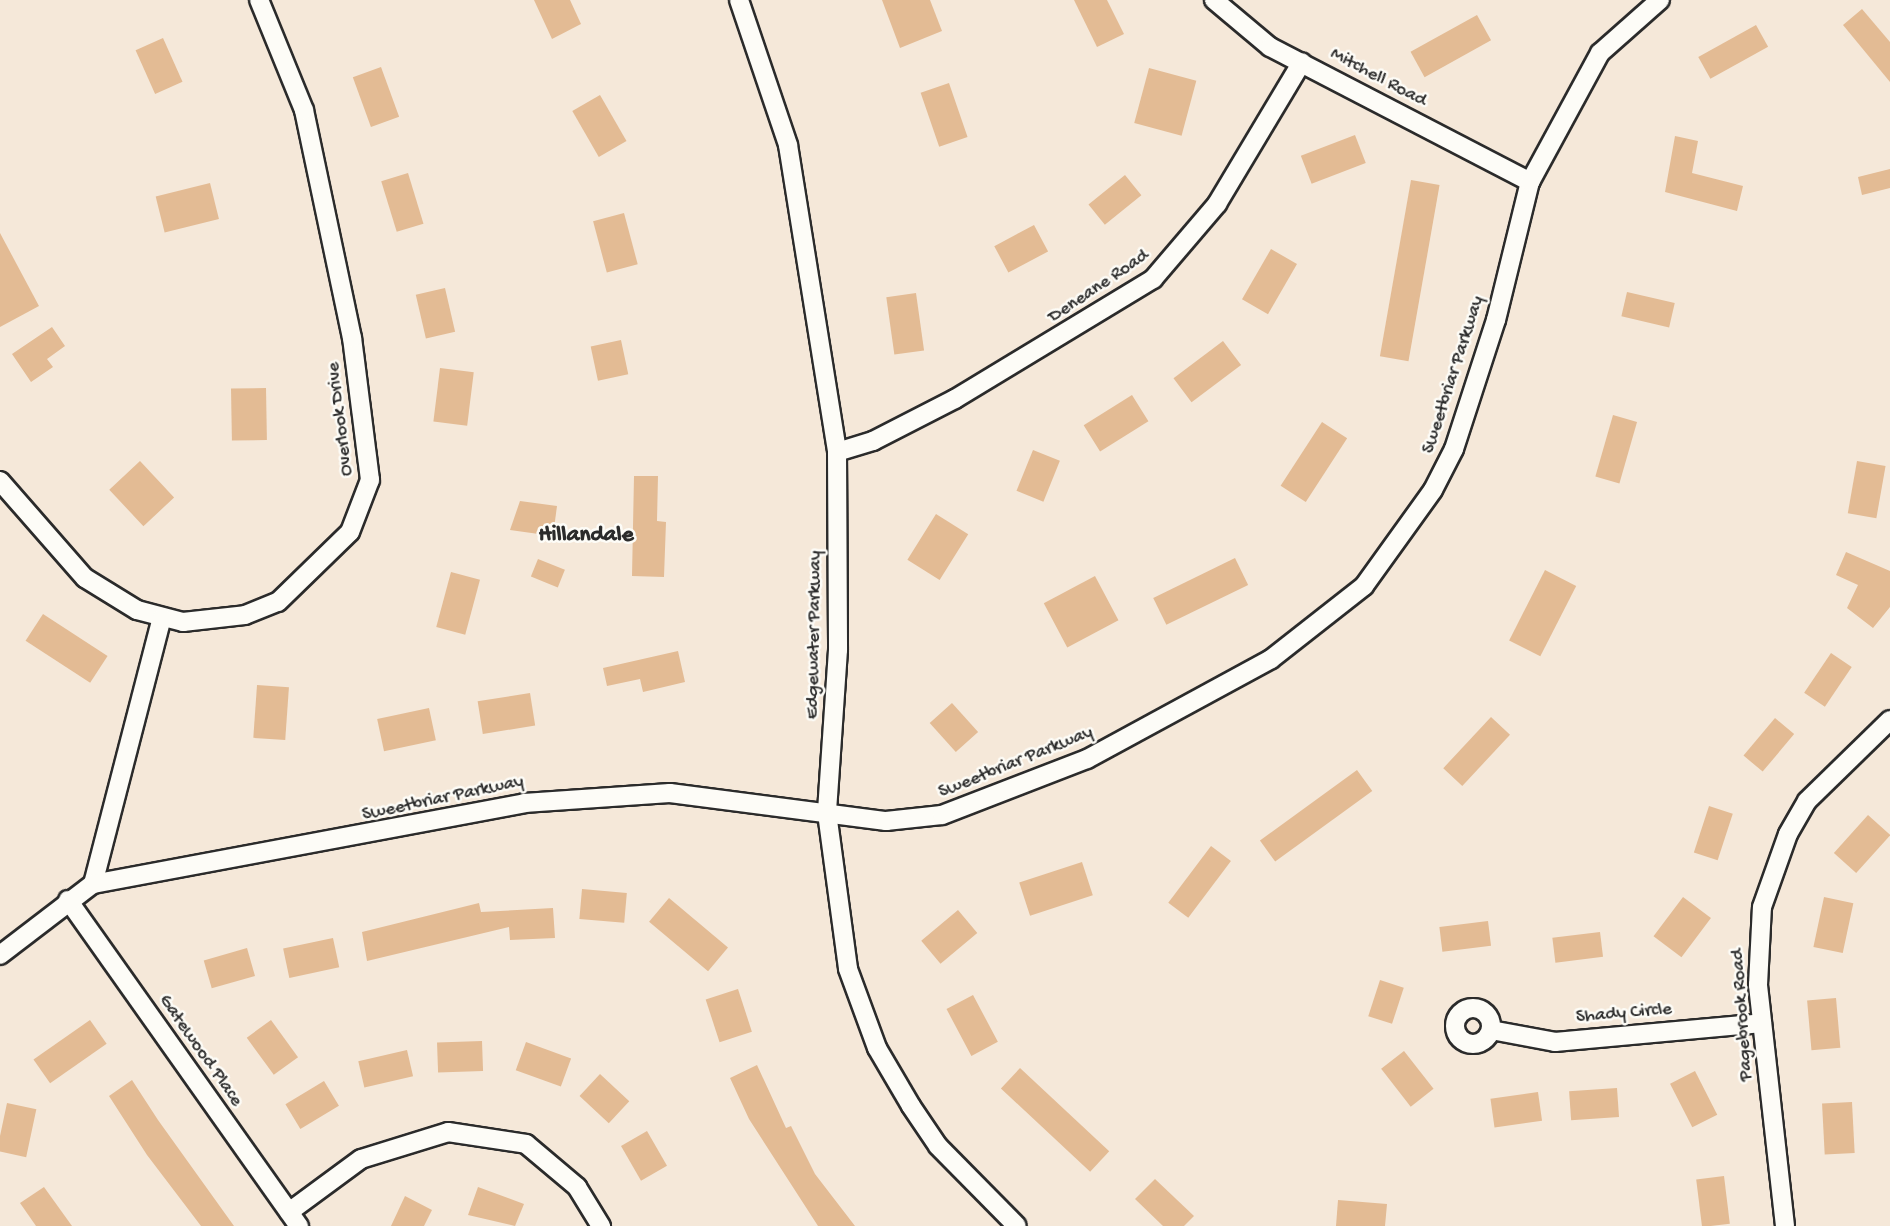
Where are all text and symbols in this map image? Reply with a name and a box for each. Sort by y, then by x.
street label: Mitchell Road [1326,43,1430,113]
street label: Deneane Road [1044,245,1154,329]
street label: Sweetbriar Parkway [1418,293,1490,457]
street label: Overlook Drive [323,361,359,477]
district label: Hillandale [538,522,634,550]
street label: Edgewater Parkway [802,551,828,719]
street label: Sweetbriar Parkway [936,722,1096,804]
street label: Sweetbriar Parkway [360,771,526,827]
street label: Pagebrook Road [1727,948,1759,1082]
street label: Gatewood Place [153,991,247,1111]
street label: Shady Circle [1575,998,1673,1030]

